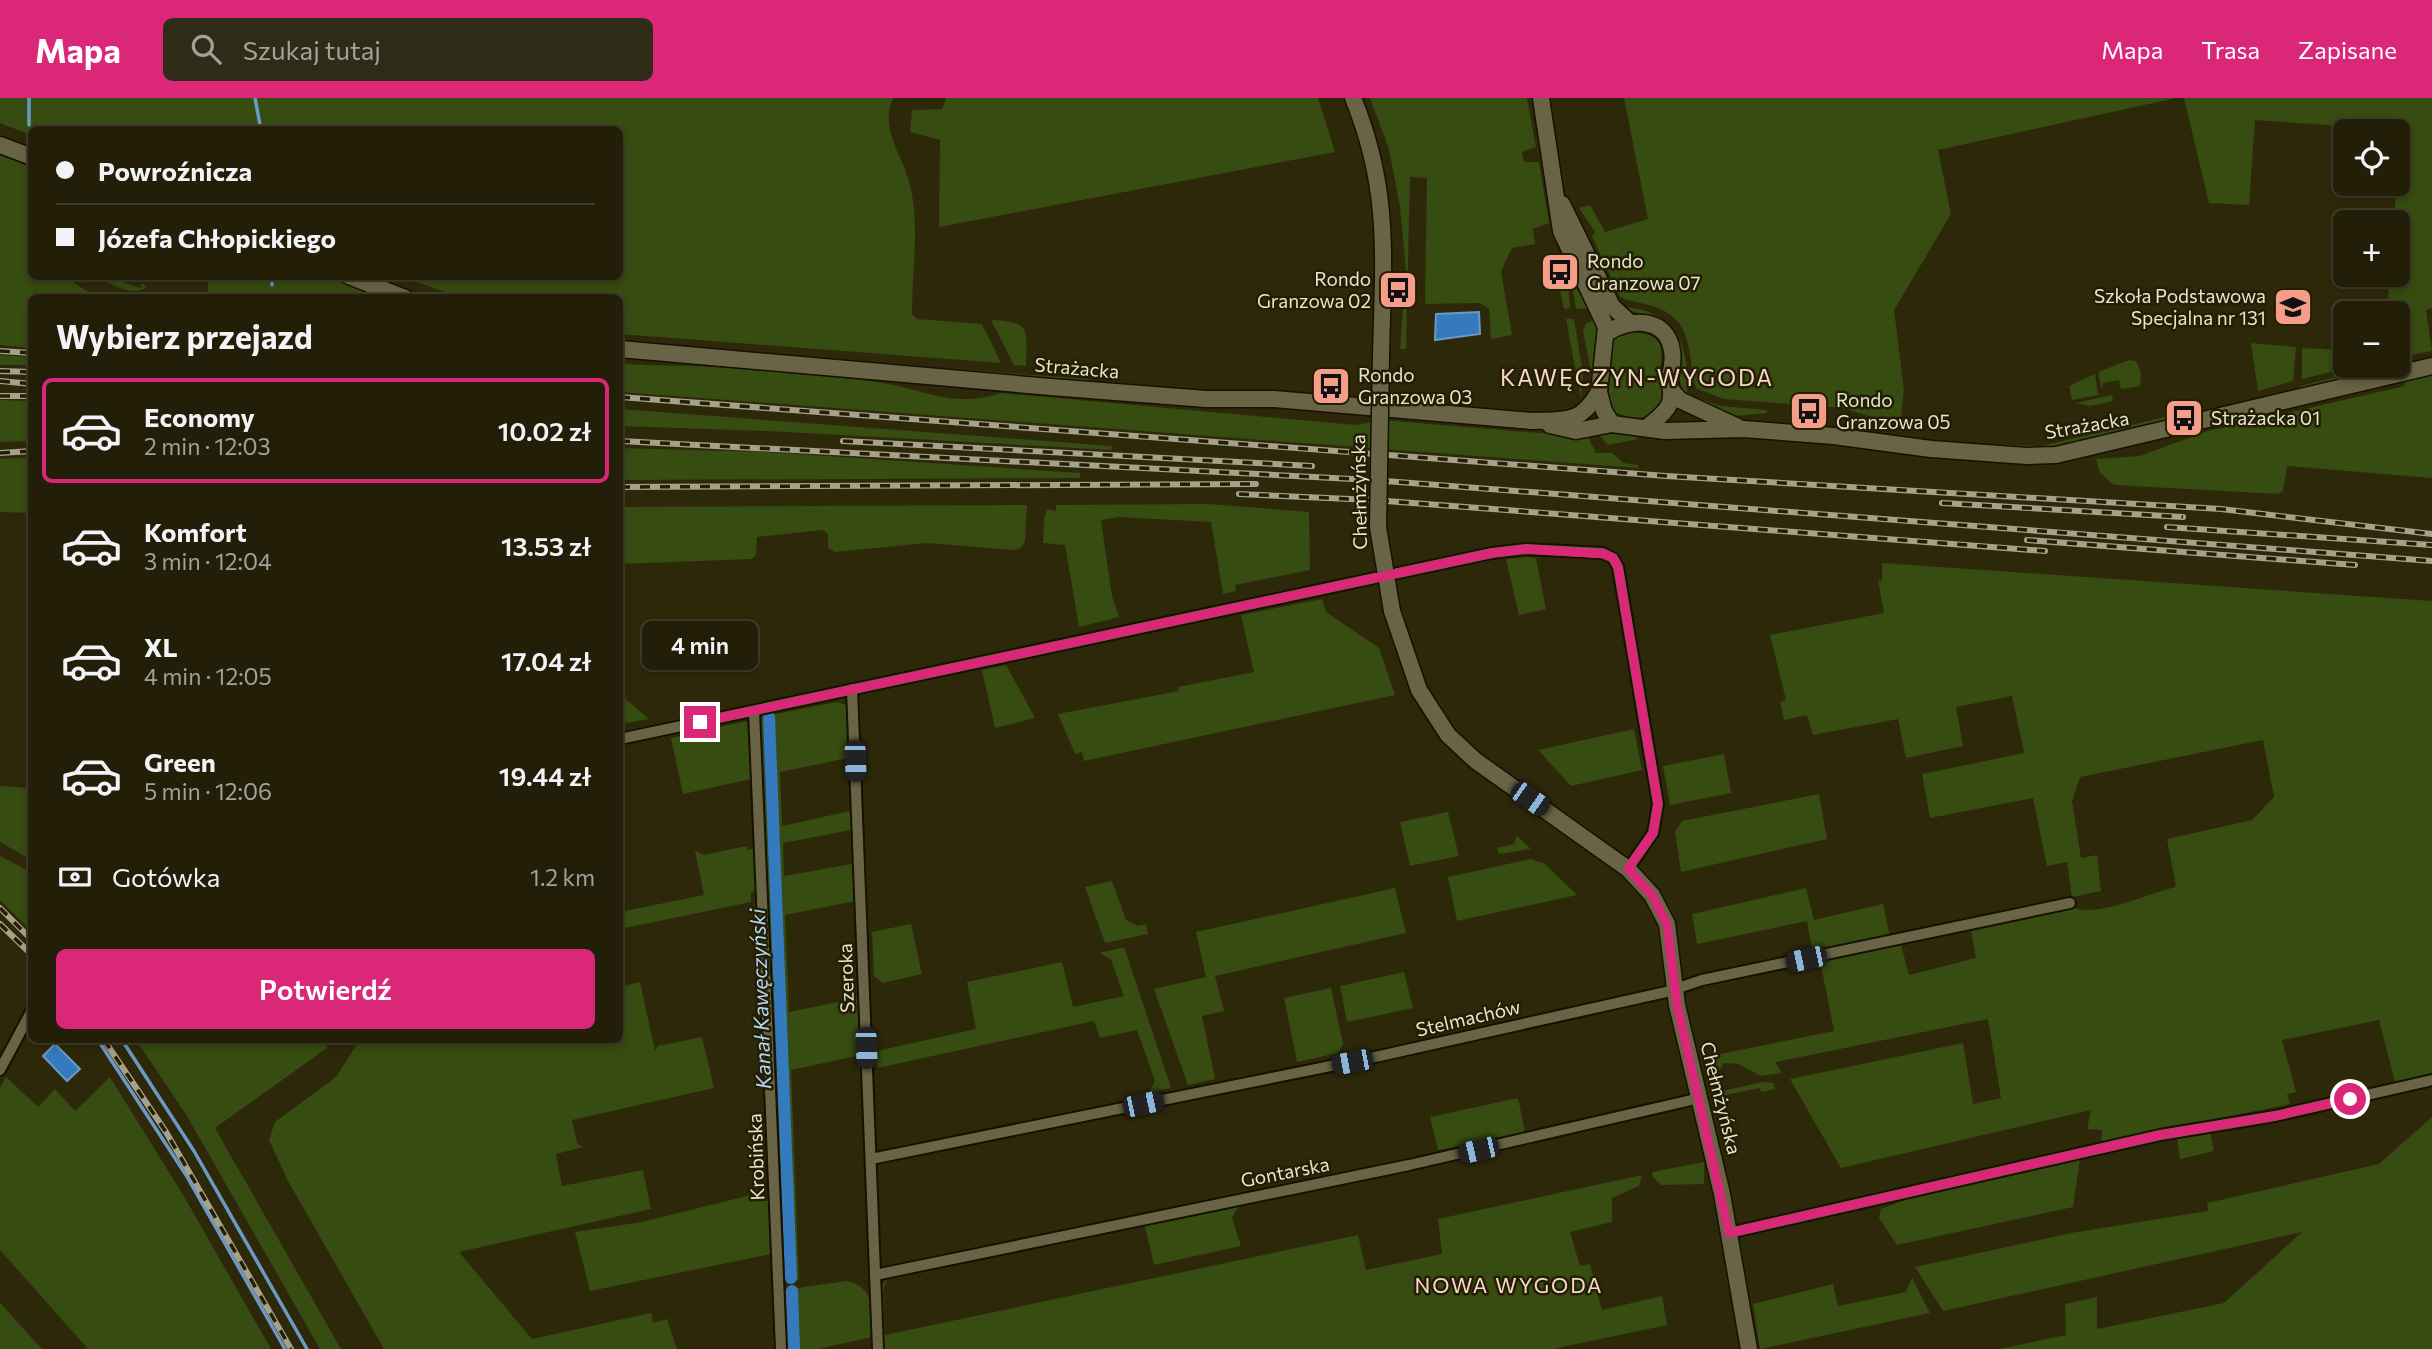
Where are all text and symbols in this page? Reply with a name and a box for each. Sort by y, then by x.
search box [163,18,653,81]
text: Mapa [35,29,121,70]
icon: search [187,30,225,68]
text: Szukaj tutaj [243,34,381,65]
text: Mapa [2101,35,2163,64]
text: Trasa [2201,35,2260,64]
text: Zapisane [2298,35,2397,64]
map controls [2333,119,2410,378]
button: locate [2333,119,2410,196]
text: Powroźnicza [98,155,252,186]
button: + [2333,210,2410,287]
text: Józefa Chłopickiego [98,222,336,253]
place label: Rondo Granzowa 07 [1587,249,1701,294]
bus stop icon: Rondo Granzowa 07 [1539,251,1581,293]
place label: Rondo Granzowa 02 [1257,267,1371,312]
bus stop icon: Rondo Granzowa 02 [1377,269,1419,311]
place label: Szkoła Podstawowa Specjalna nr 131 [2094,284,2266,329]
school or university icon: Szkoła Podstawowa Specjalna nr 131 [2272,286,2314,328]
button: − [2333,301,2410,378]
text: Wybierz przejazd [56,316,313,356]
street label: Strażacka [1034,352,1120,383]
place label: Rondo Granzowa 03 [1358,363,1472,408]
district label: KAWĘCZYN-WYGODA [1500,363,1774,391]
bus stop icon: Rondo Granzowa 03 [1310,365,1352,407]
place label: Rondo Granzowa 05 [1836,388,1951,433]
bus stop icon: Rondo Granzowa 05 [1788,390,1830,432]
bus stop icon: Strażacka 01 [2163,397,2205,439]
icon: car [60,399,123,462]
text: Economy [144,401,255,432]
street label: Strażacka [2043,406,2131,443]
place label: Strażacka 01 [2211,406,2320,429]
text: 10.02 zł [498,415,591,446]
text: 2 min · 12:03 [144,432,271,460]
street label: Chełmżyńska [1346,434,1371,550]
icon: car [60,514,123,577]
text: Komfort [144,516,247,547]
text: 13.53 zł [501,530,591,561]
text: 3 min · 12:04 [144,547,272,575]
callout: 4 min [642,620,758,670]
icon: car [60,629,123,692]
text: XL [144,631,178,662]
text: 4 min [671,631,729,659]
text: 17.04 zł [501,645,591,676]
text: 4 min · 12:05 [144,662,272,690]
route end [684,706,716,738]
car [844,740,867,782]
icon: car [60,744,123,807]
text: Green [144,746,216,777]
text: 19.44 zł [499,760,591,791]
text: 5 min · 12:06 [144,777,272,805]
car [1507,778,1554,820]
icon: cash [56,858,94,896]
text: Gotówka [112,861,220,892]
text: 1.2 km [530,863,595,891]
water label: Kanał Kawęczyński [744,908,775,1090]
street label: Szeroka [833,943,858,1013]
car [1784,944,1829,974]
button: Potwierdź [56,949,595,1029]
street label: Stelmachów [1413,994,1522,1041]
car [855,1027,878,1069]
street label: Chełmżyńska [1696,1039,1747,1157]
car [1330,1048,1375,1076]
route start [2334,1083,2366,1115]
car [1121,1089,1166,1119]
street label: Krobińska [742,1113,769,1201]
car [1456,1135,1501,1165]
street label: Gontarska [1239,1152,1331,1191]
district label: NOWA WYGODA [1414,1272,1604,1297]

